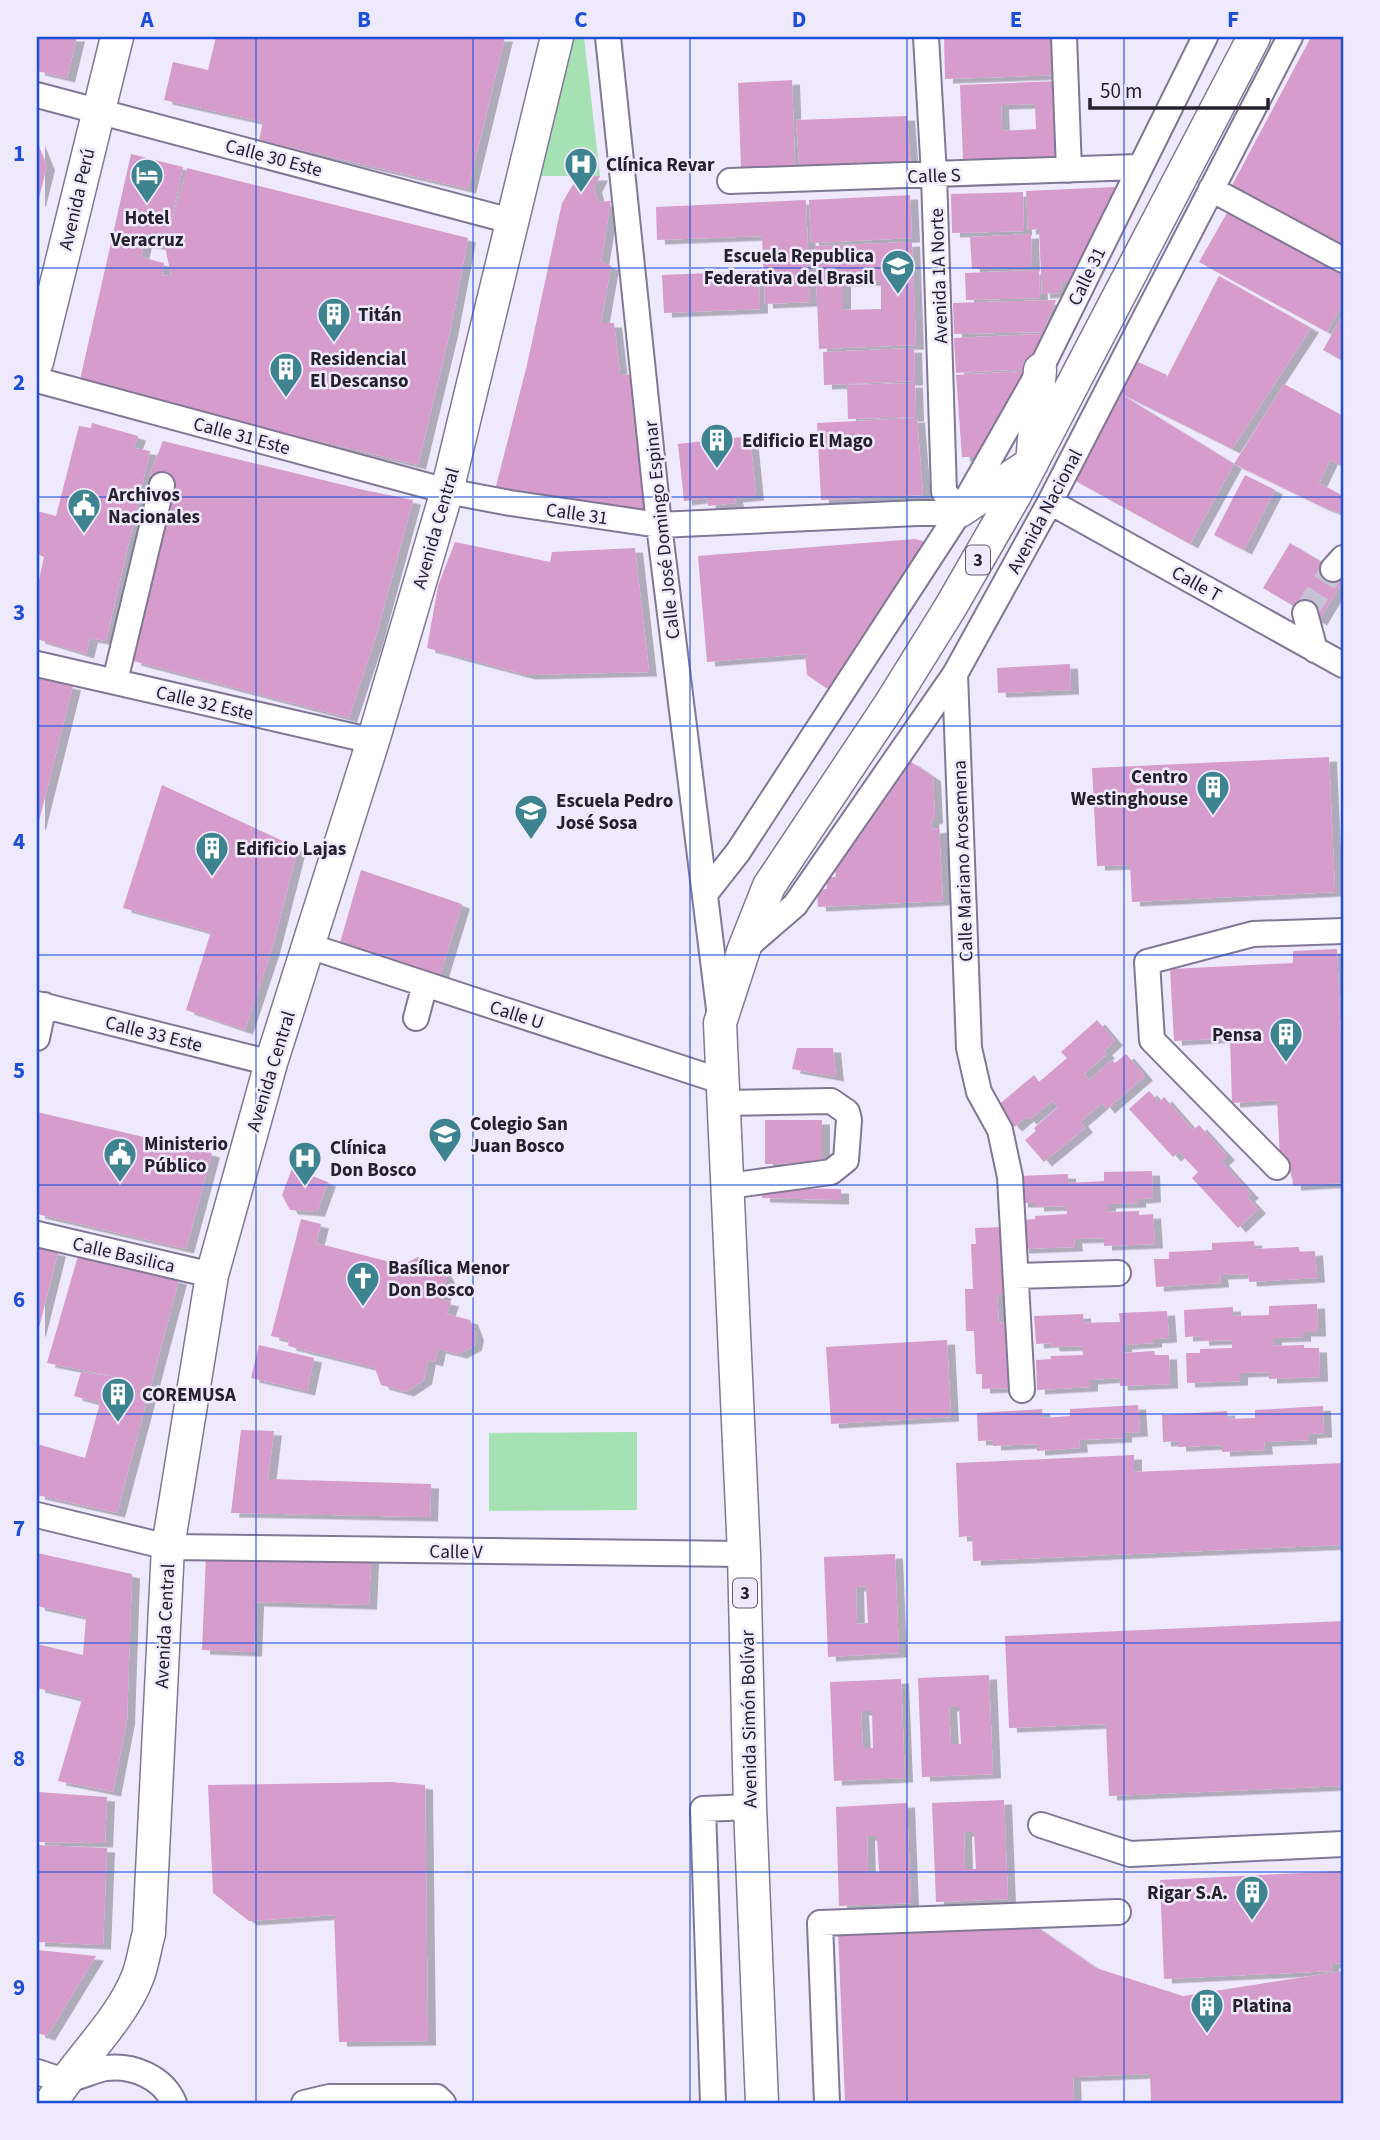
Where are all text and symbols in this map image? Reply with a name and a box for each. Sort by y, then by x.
text: A [139,3,154,36]
text: B [357,3,371,36]
text: C [574,3,588,36]
text: D [792,3,806,36]
text: E [1010,3,1022,36]
text: F [1227,3,1239,36]
scale bar [1090,66,1268,110]
text: 50 m [1100,76,1142,106]
street label: Calle 30 Este [222,133,325,184]
text: 1 [13,137,25,170]
hospital icon: Clínica Revar [562,145,600,194]
street label: Avenida Perú [53,146,102,253]
place label: Clínica Revar [606,152,715,179]
hotel icon: Hotel Veracruz [128,156,166,205]
street label: Calle S [907,162,961,191]
place label: Hotel Veracruz [109,205,184,254]
street label: Avenida 1A Norte [924,208,955,344]
place label: Escuela Republica Federativa del Brasil [704,243,875,292]
street label: Calle 31 [1062,243,1113,311]
school or university icon: Escuela Republica Federativa del Brasil [879,247,917,296]
building icon: Titán [315,295,353,344]
place label: Titán [358,302,402,329]
place label: Residencial El Descanso [310,346,409,395]
building icon: Residencial El Descanso [267,350,305,399]
text: 2 [13,366,25,399]
street label: Calle 31 Este [190,411,293,462]
street label: Calle José Domingo Espinar [638,419,687,641]
building icon: Edificio El Mago [698,421,736,470]
place label: Edificio El Mago [742,428,873,455]
street label: Avenida Nacional [1001,444,1090,579]
street label: Avenida Central [406,464,467,592]
place label: Archivos Nacionales [107,482,200,531]
public building icon: Archivos Nacionales [65,486,103,535]
street label: Calle 31 [544,497,609,532]
road number: 3 [966,546,990,574]
street label: Calle T [1166,560,1226,609]
text: 3 [13,596,25,629]
street label: Calle 32 Este [153,679,256,728]
street label: Calle Mariano Arosemena [946,760,981,962]
place label: Centro Westinghouse [1071,764,1188,813]
building icon: Centro Westinghouse [1194,768,1232,817]
place label: Escuela Pedro José Sosa [556,788,673,837]
school or university icon: Escuela Pedro José Sosa [512,792,550,841]
text: 4 [13,825,25,858]
building icon: Edificio Lajas [193,829,231,878]
place label: Edificio Lajas [236,836,346,863]
street label: Calle U [486,994,547,1037]
street label: Avenida Central [240,1008,303,1135]
street label: Calle 33 Este [102,1009,205,1060]
building icon: Pensa [1267,1015,1305,1064]
place label: Pensa [1212,1022,1262,1049]
text: 5 [13,1054,25,1087]
place label: Colegio San Juan Bosco [470,1111,568,1160]
school or university icon: Colegio San Juan Bosco [426,1115,464,1164]
place label: Ministerio Público [144,1131,228,1180]
public building icon: Ministerio Público [101,1135,139,1184]
place label: Clínica Don Bosco [330,1135,417,1184]
hospital icon: Clínica Don Bosco [286,1139,324,1188]
street label: Calle Basilica [70,1231,178,1280]
place label: Basílica Menor Don Bosco [388,1255,510,1304]
church icon: Basílica Menor Don Bosco [344,1259,382,1308]
text: 6 [13,1283,25,1316]
building icon: COREMUSA [99,1375,137,1424]
place label: COREMUSA [142,1382,236,1409]
text: 7 [13,1512,25,1545]
street label: Calle V [429,1539,483,1566]
street label: Avenida Central [149,1563,182,1689]
road number: 3 [733,1578,757,1608]
street label: Avenida Simón Bolívar [734,1629,765,1808]
text: 8 [13,1742,25,1775]
building icon: Rigar S.A. [1233,1873,1271,1922]
place label: Rigar S.A. [1147,1880,1228,1907]
text: 9 [13,1971,25,2004]
building icon: Platina [1188,1986,1226,2035]
place label: Platina [1232,1993,1292,2020]

